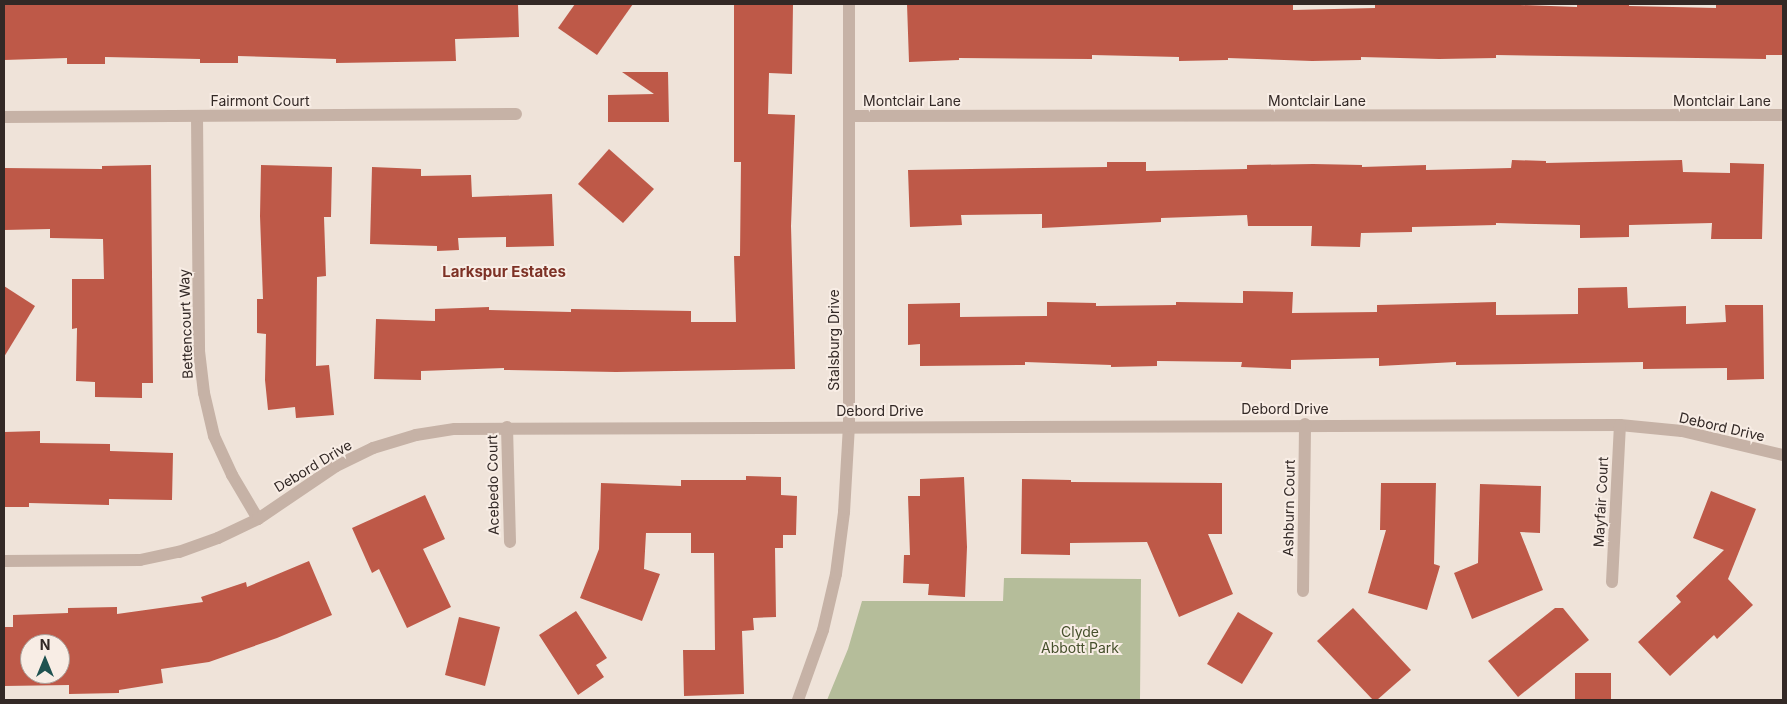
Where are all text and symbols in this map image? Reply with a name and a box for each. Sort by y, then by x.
street label: Fairmont Court [210,93,310,109]
street label: Montclair Lane [863,93,961,109]
street label: Montclair Lane [1268,93,1366,109]
street label: Montclair Lane [1673,93,1771,109]
district label: Larkspur Estates [442,263,566,281]
street label: Bettencourt Way [176,269,196,379]
street label: Stalsburg Drive [826,289,842,391]
street label: Debord Drive [1241,401,1329,417]
street label: Debord Drive [836,403,924,419]
street label: Debord Drive [1677,409,1767,445]
street label: Acebedo Court [484,435,502,535]
street label: Debord Drive [271,436,355,496]
street label: Mayfair Court [1590,456,1612,548]
street label: Ashburn Court [1280,459,1298,557]
park label: Clyde Abbott Park [1041,624,1119,656]
north arrow [20,634,70,684]
text: N [40,636,50,653]

